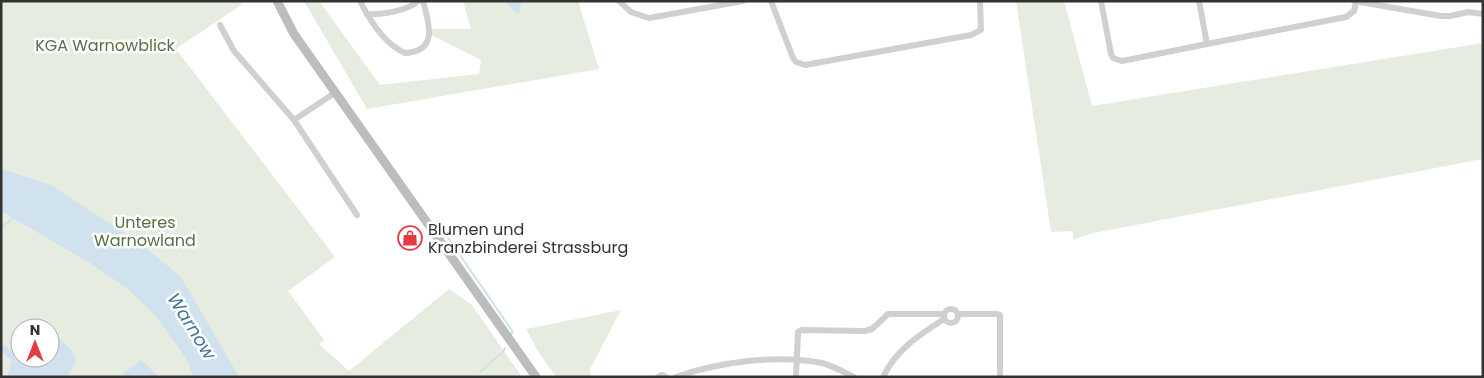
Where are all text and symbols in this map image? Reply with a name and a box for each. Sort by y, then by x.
park label: KGA Warnowblick [35,34,176,57]
park label: Unteres Warnowland [94,211,196,252]
place label: Blumen und Kranzbinderei Strassburg [428,218,628,259]
shop icon: Blumen und Kranzbinderei Strassburg [397,225,423,251]
water label: Warnow [162,288,223,365]
north arrow [10,318,60,368]
text: N [30,320,40,340]

